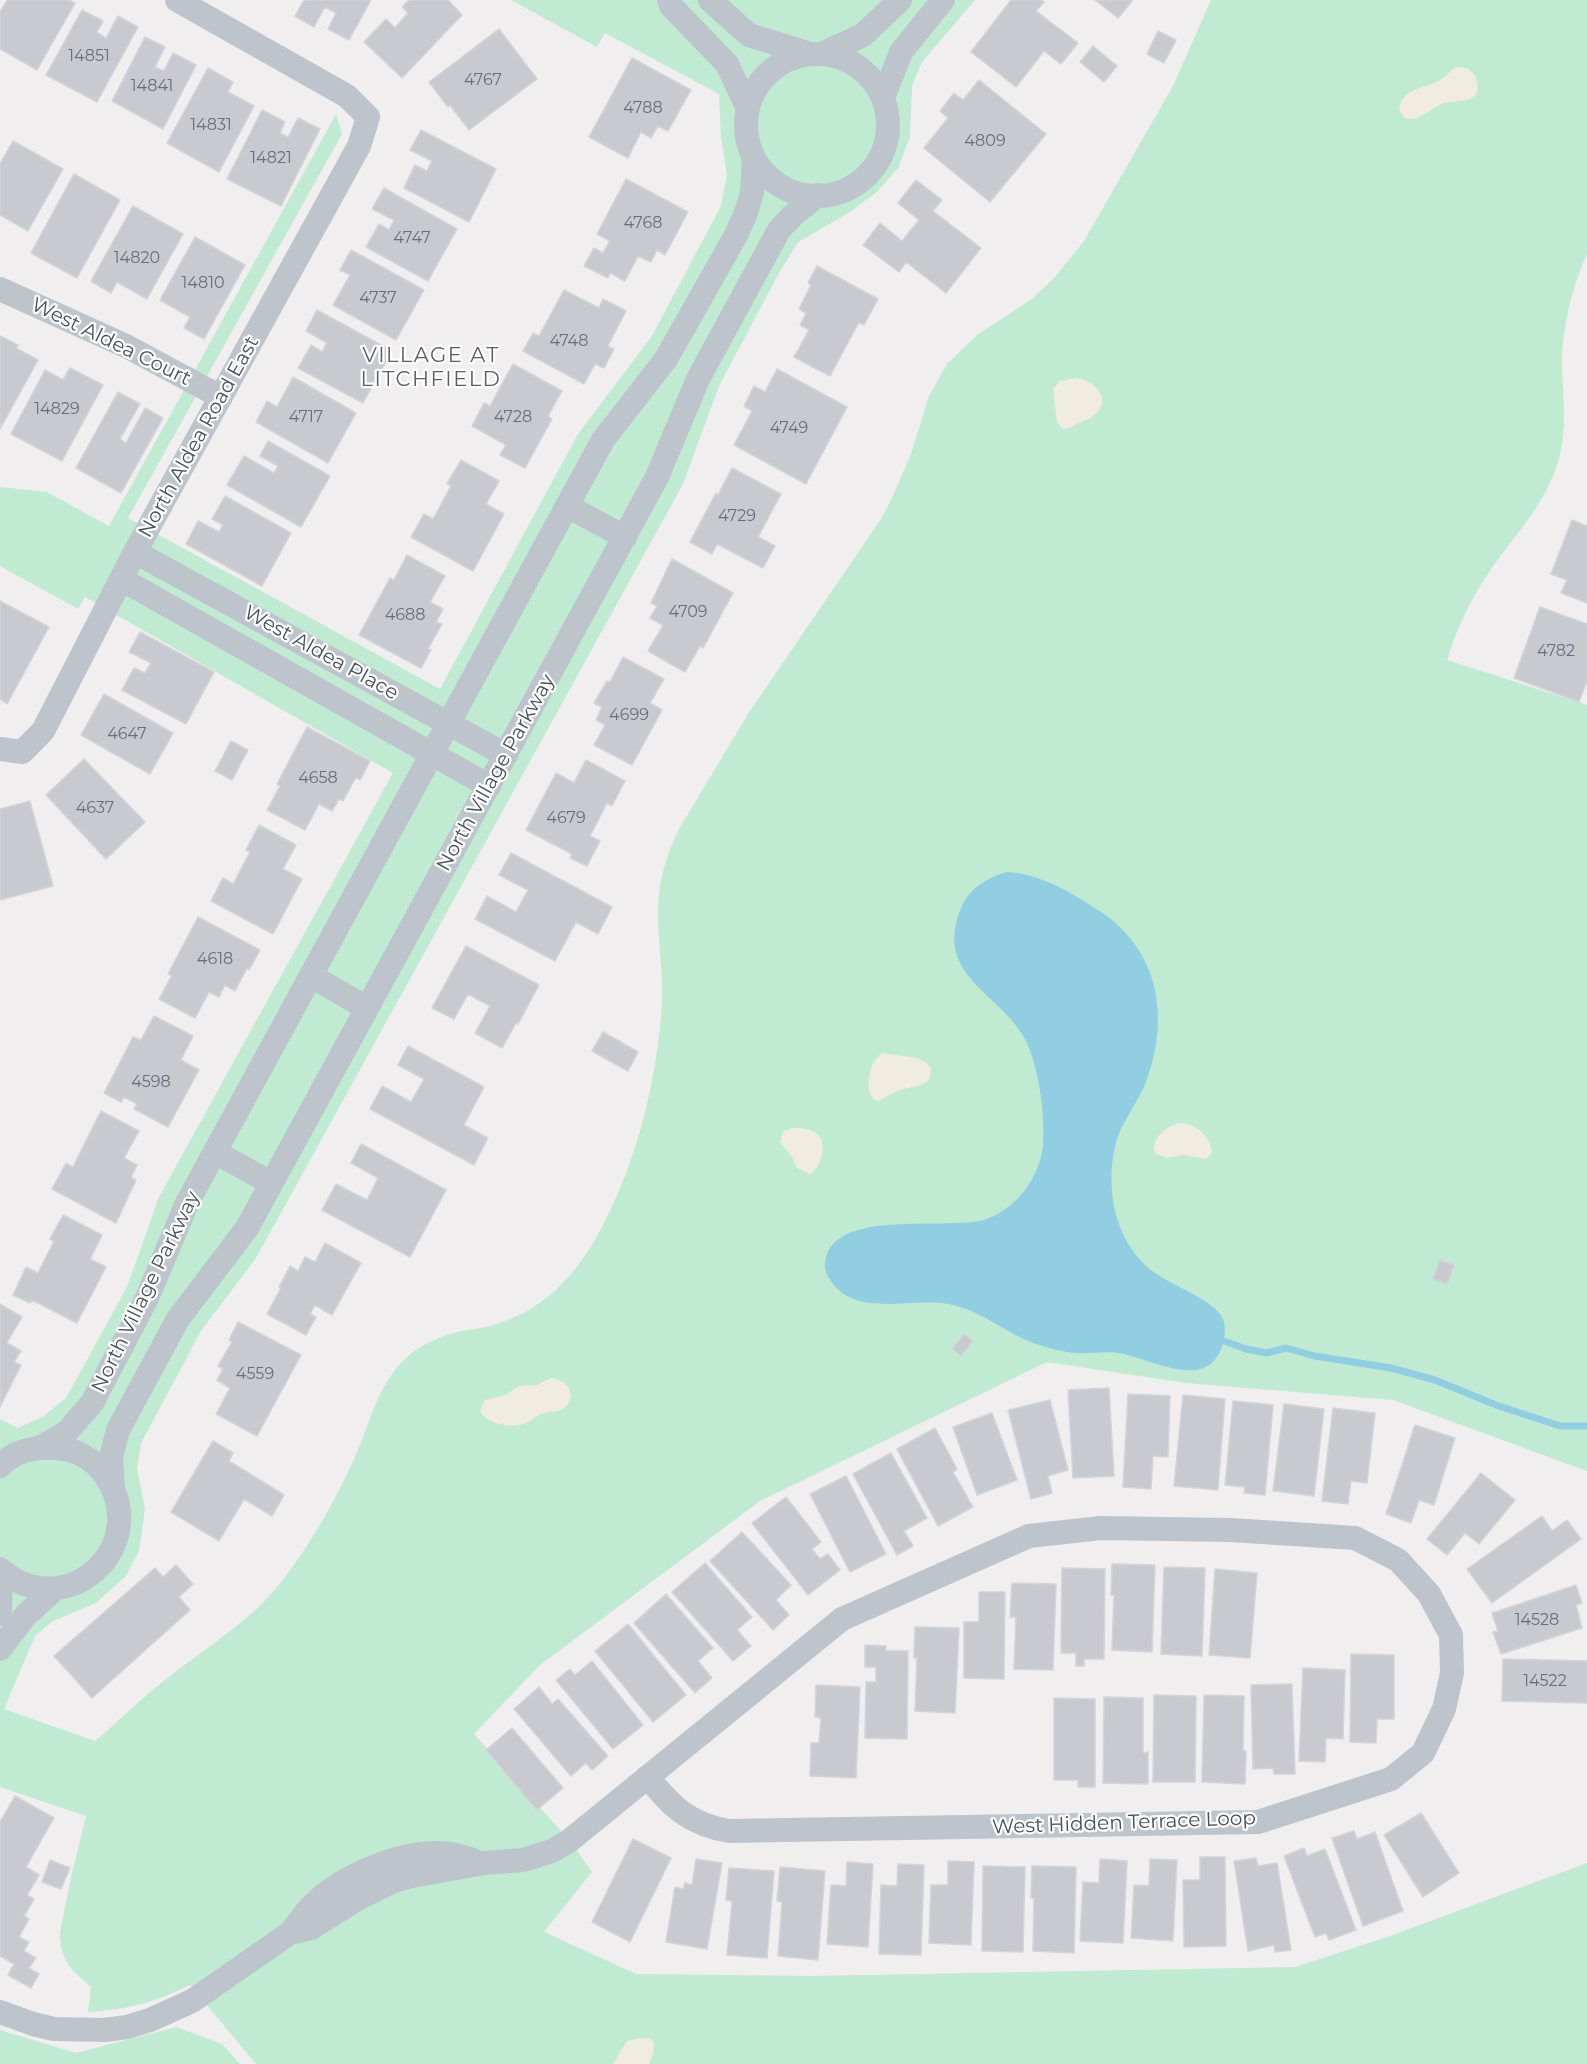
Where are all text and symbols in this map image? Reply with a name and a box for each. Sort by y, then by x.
house number: 14851 [68,46,110,66]
house number: 4767 [464,70,502,90]
house number: 14841 [131,76,173,96]
house number: 4788 [623,98,663,118]
house number: 14831 [190,115,232,135]
house number: 4809 [964,131,1006,151]
house number: 14821 [250,148,292,168]
house number: 4768 [624,213,662,233]
house number: 4747 [393,228,431,248]
house number: 14820 [114,248,160,268]
house number: 14810 [181,273,225,293]
house number: 4737 [359,288,397,308]
street label: West Aldea Court [27,293,195,391]
house number: 4748 [549,331,589,351]
street label: North Aldea Road East [134,332,264,542]
district label: VILLAGE AT LITCHFIELD [361,343,501,393]
house number: 14829 [34,399,80,419]
house number: 4717 [289,407,323,427]
house number: 4728 [494,407,532,427]
house number: 4749 [770,418,808,438]
house number: 4729 [718,506,756,526]
street label: West Aldea Place [239,601,403,705]
house number: 4709 [668,602,708,622]
house number: 4688 [385,605,425,625]
house number: 4782 [1537,641,1575,661]
street label: North Village Parkway [432,670,560,876]
house number: 4699 [609,705,649,725]
house number: 4647 [107,724,147,744]
house number: 4658 [298,768,338,788]
house number: 4637 [76,798,114,818]
house number: 4679 [546,808,586,828]
house number: 4618 [197,949,233,969]
house number: 4598 [131,1072,171,1092]
street label: North Village Parkway [87,1187,205,1397]
house number: 4559 [236,1364,274,1384]
house number: 14528 [1515,1610,1559,1630]
house number: 14522 [1523,1671,1567,1691]
street label: West Hidden Terrace Loop [992,1806,1256,1840]

